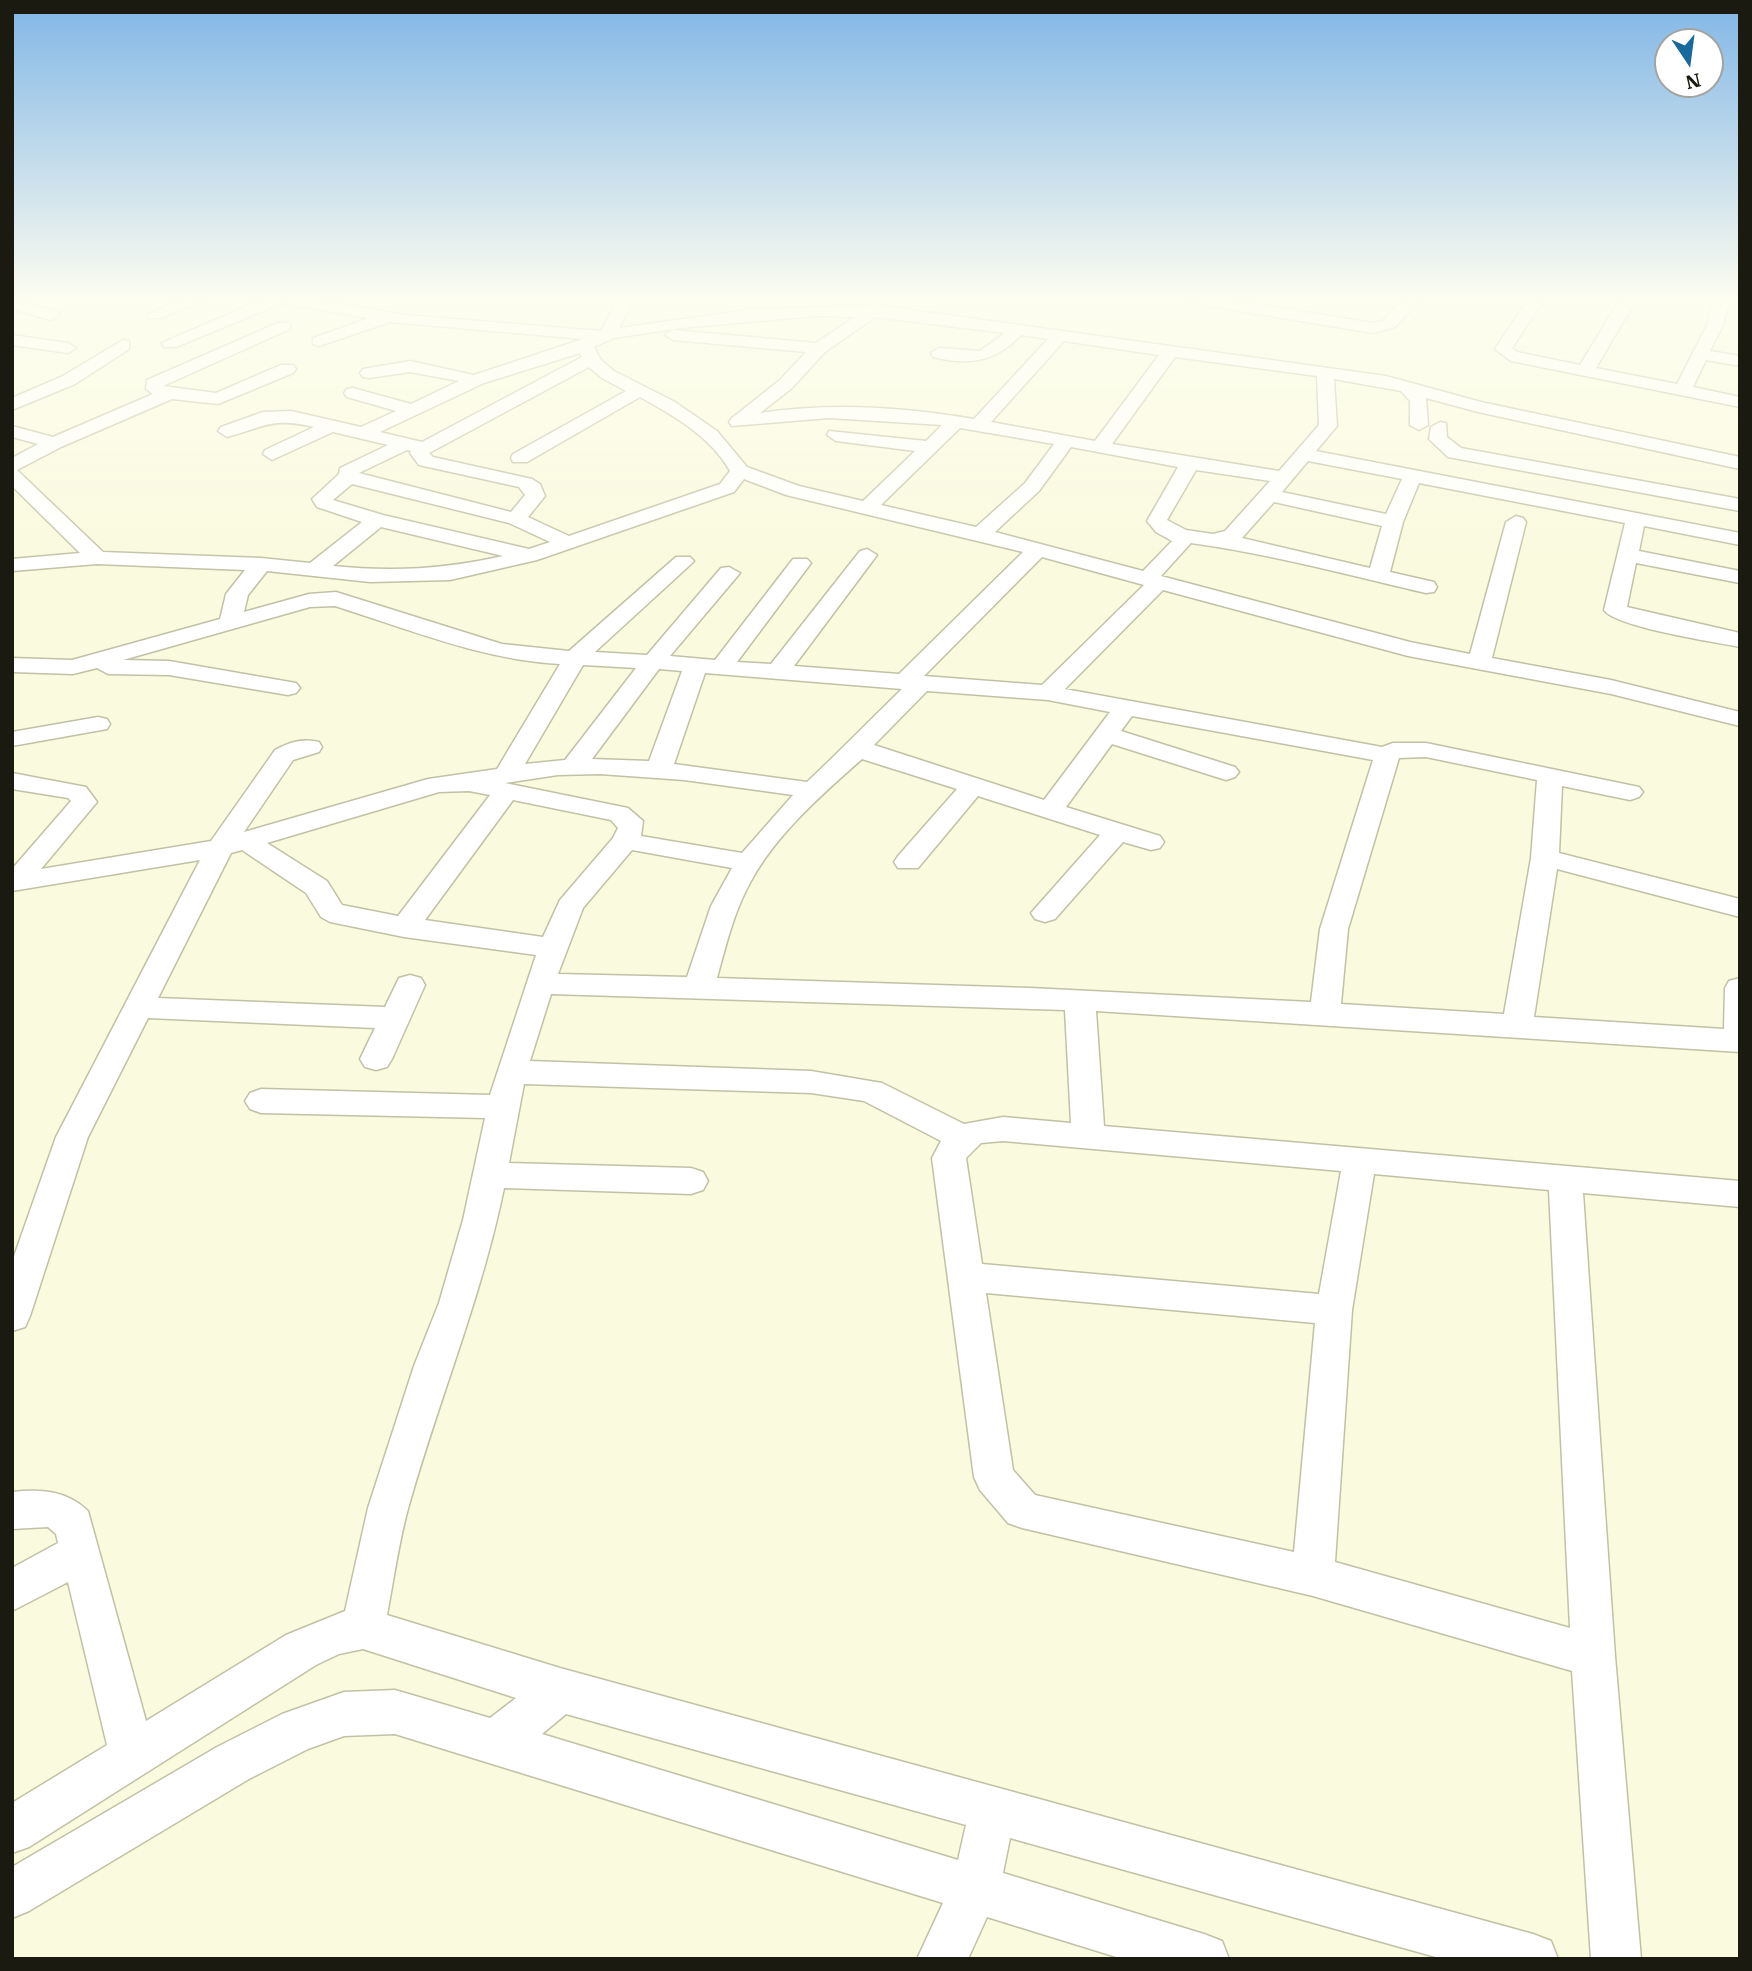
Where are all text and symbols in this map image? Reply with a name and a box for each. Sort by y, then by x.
north arrow [1654,28,1724,98]
text: N [1683,68,1703,95]

